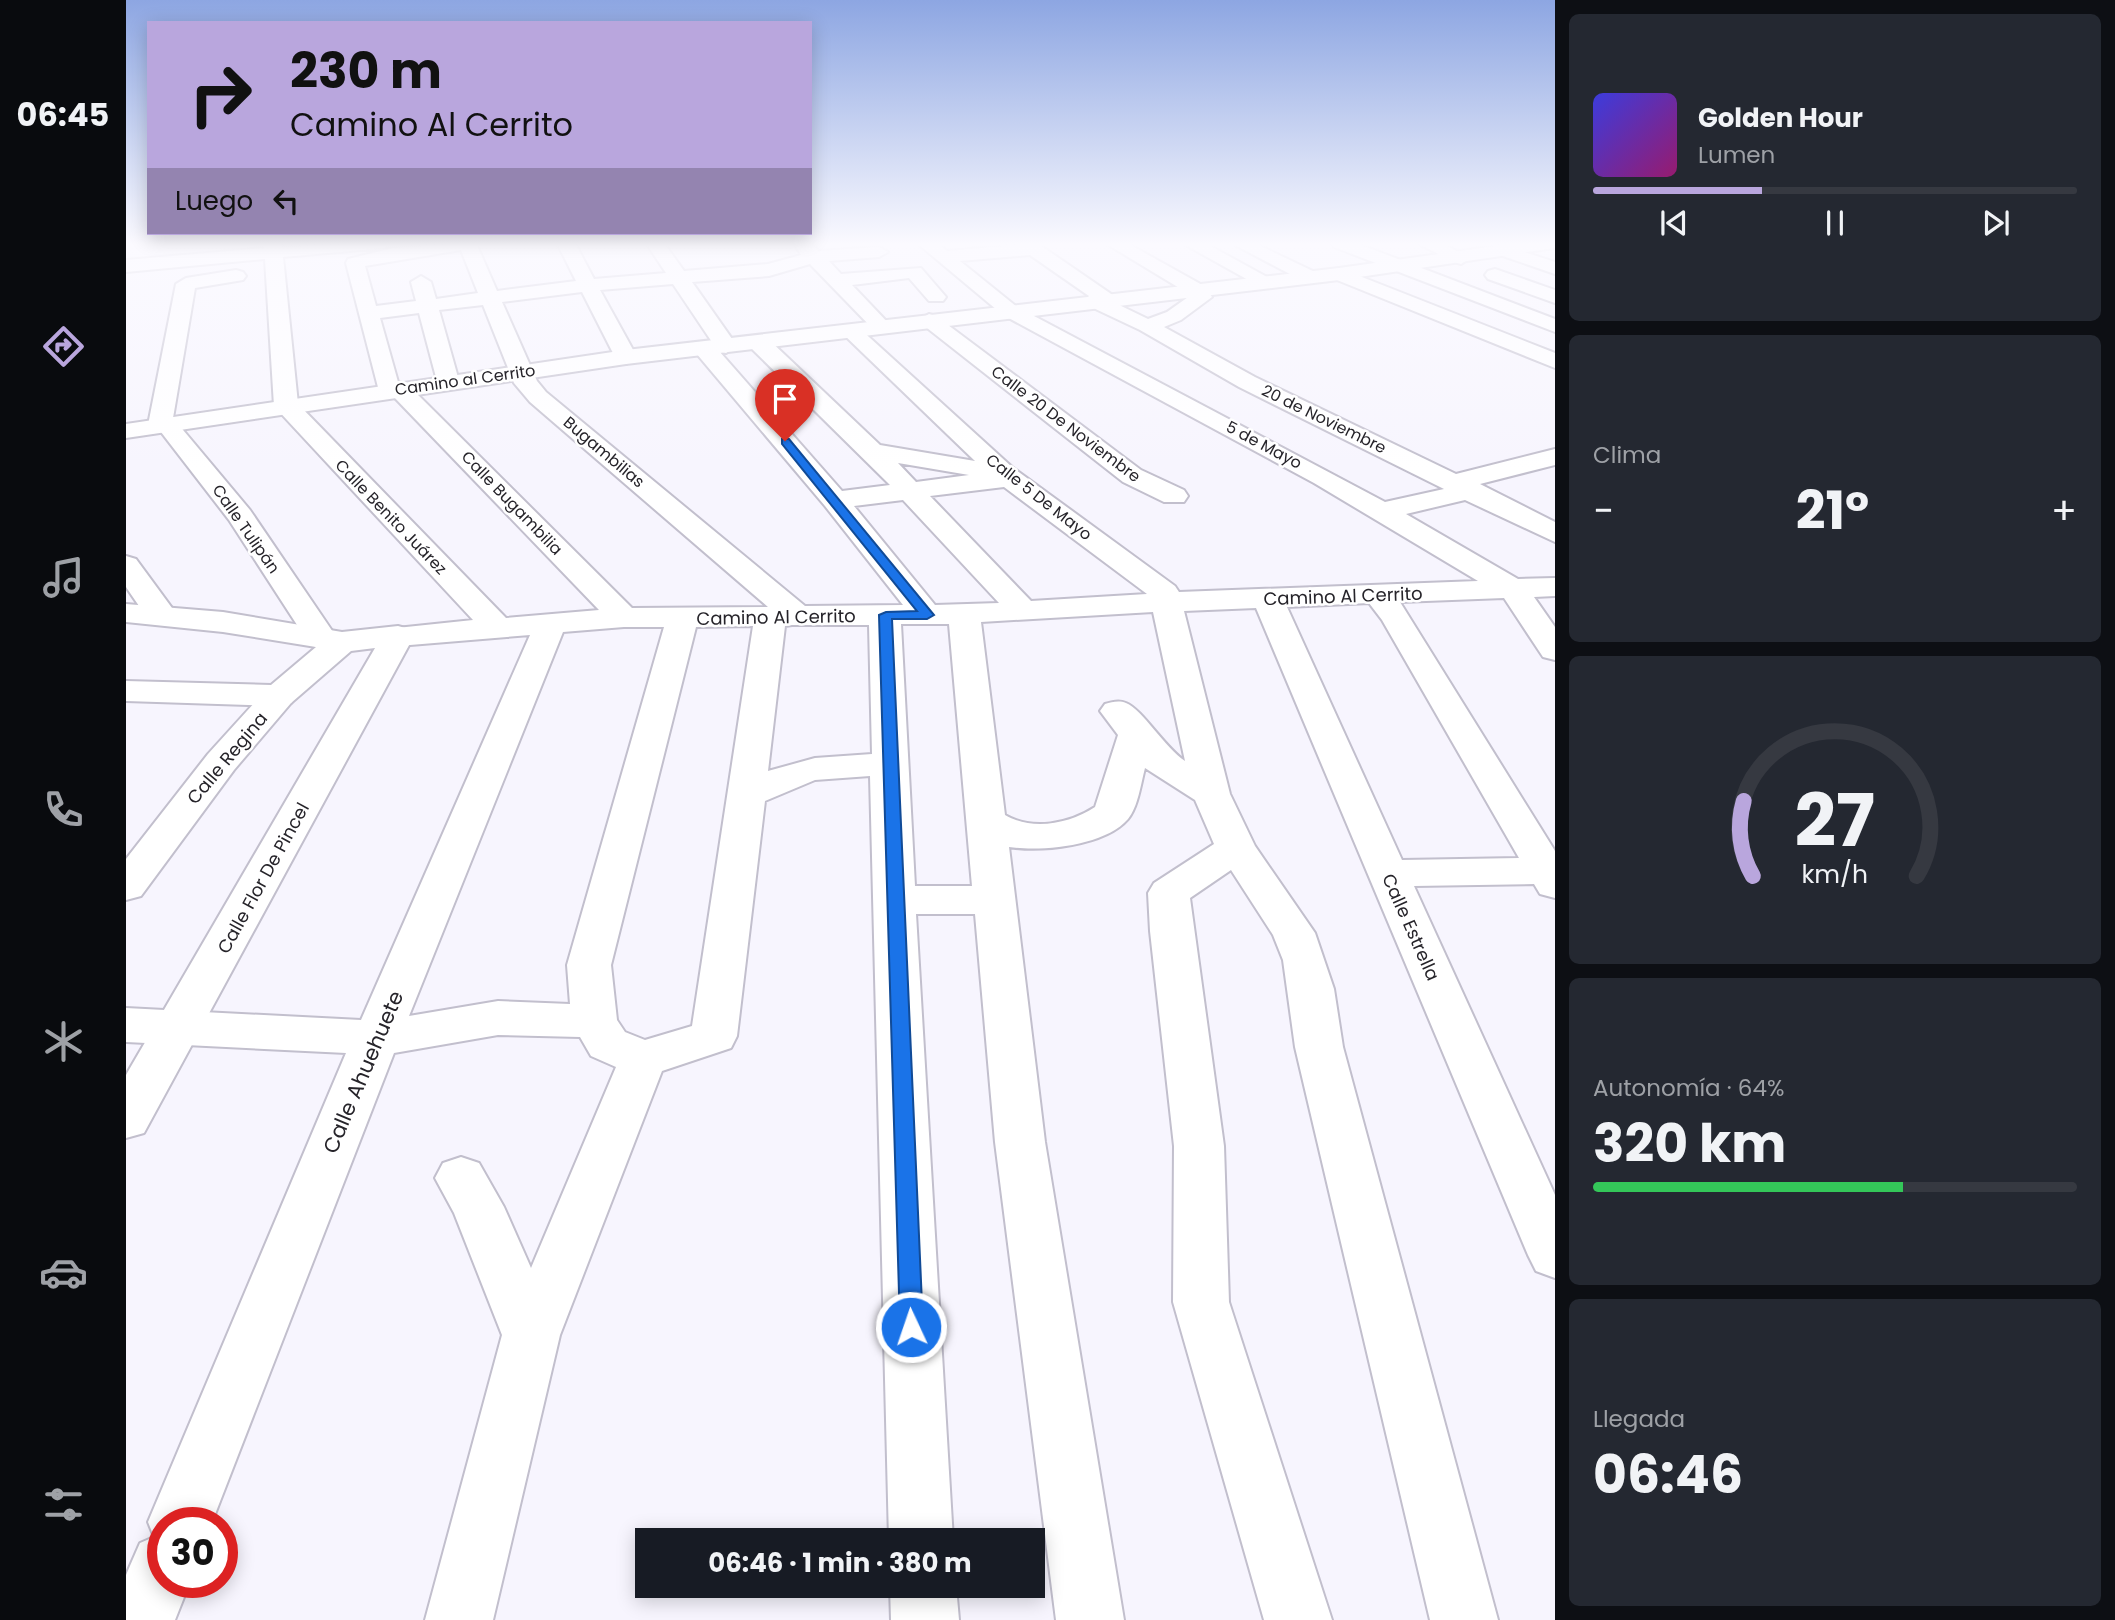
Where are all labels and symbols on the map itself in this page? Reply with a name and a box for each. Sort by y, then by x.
street label: Camino al Cerrito [393,359,537,401]
street label: Calle 20 De Noviembre [986,360,1146,488]
pin [755,369,815,441]
street label: 20 de Noviembre [1258,379,1390,459]
street label: Bugambilias [558,411,650,493]
street label: 5 de Mayo [1222,415,1306,475]
street label: Calle Bugambilia [456,446,568,560]
street label: Calle 5 De Mayo [981,448,1097,546]
street label: Calle Benito Juárez [330,454,452,580]
street label: Calle Tulipán [207,480,285,578]
street label: Camino Al Cerrito [1263,581,1423,611]
street label: Camino Al Cerrito [696,603,856,631]
street label: Calle Regina [181,707,273,809]
street label: Calle Flor De Pincel [211,798,315,958]
street label: Calle Estrella [1376,869,1446,985]
street label: Calle Ahuehuete [316,986,410,1158]
position arrow [874,1290,948,1364]
speed limit sign: 30 [147,1507,238,1598]

